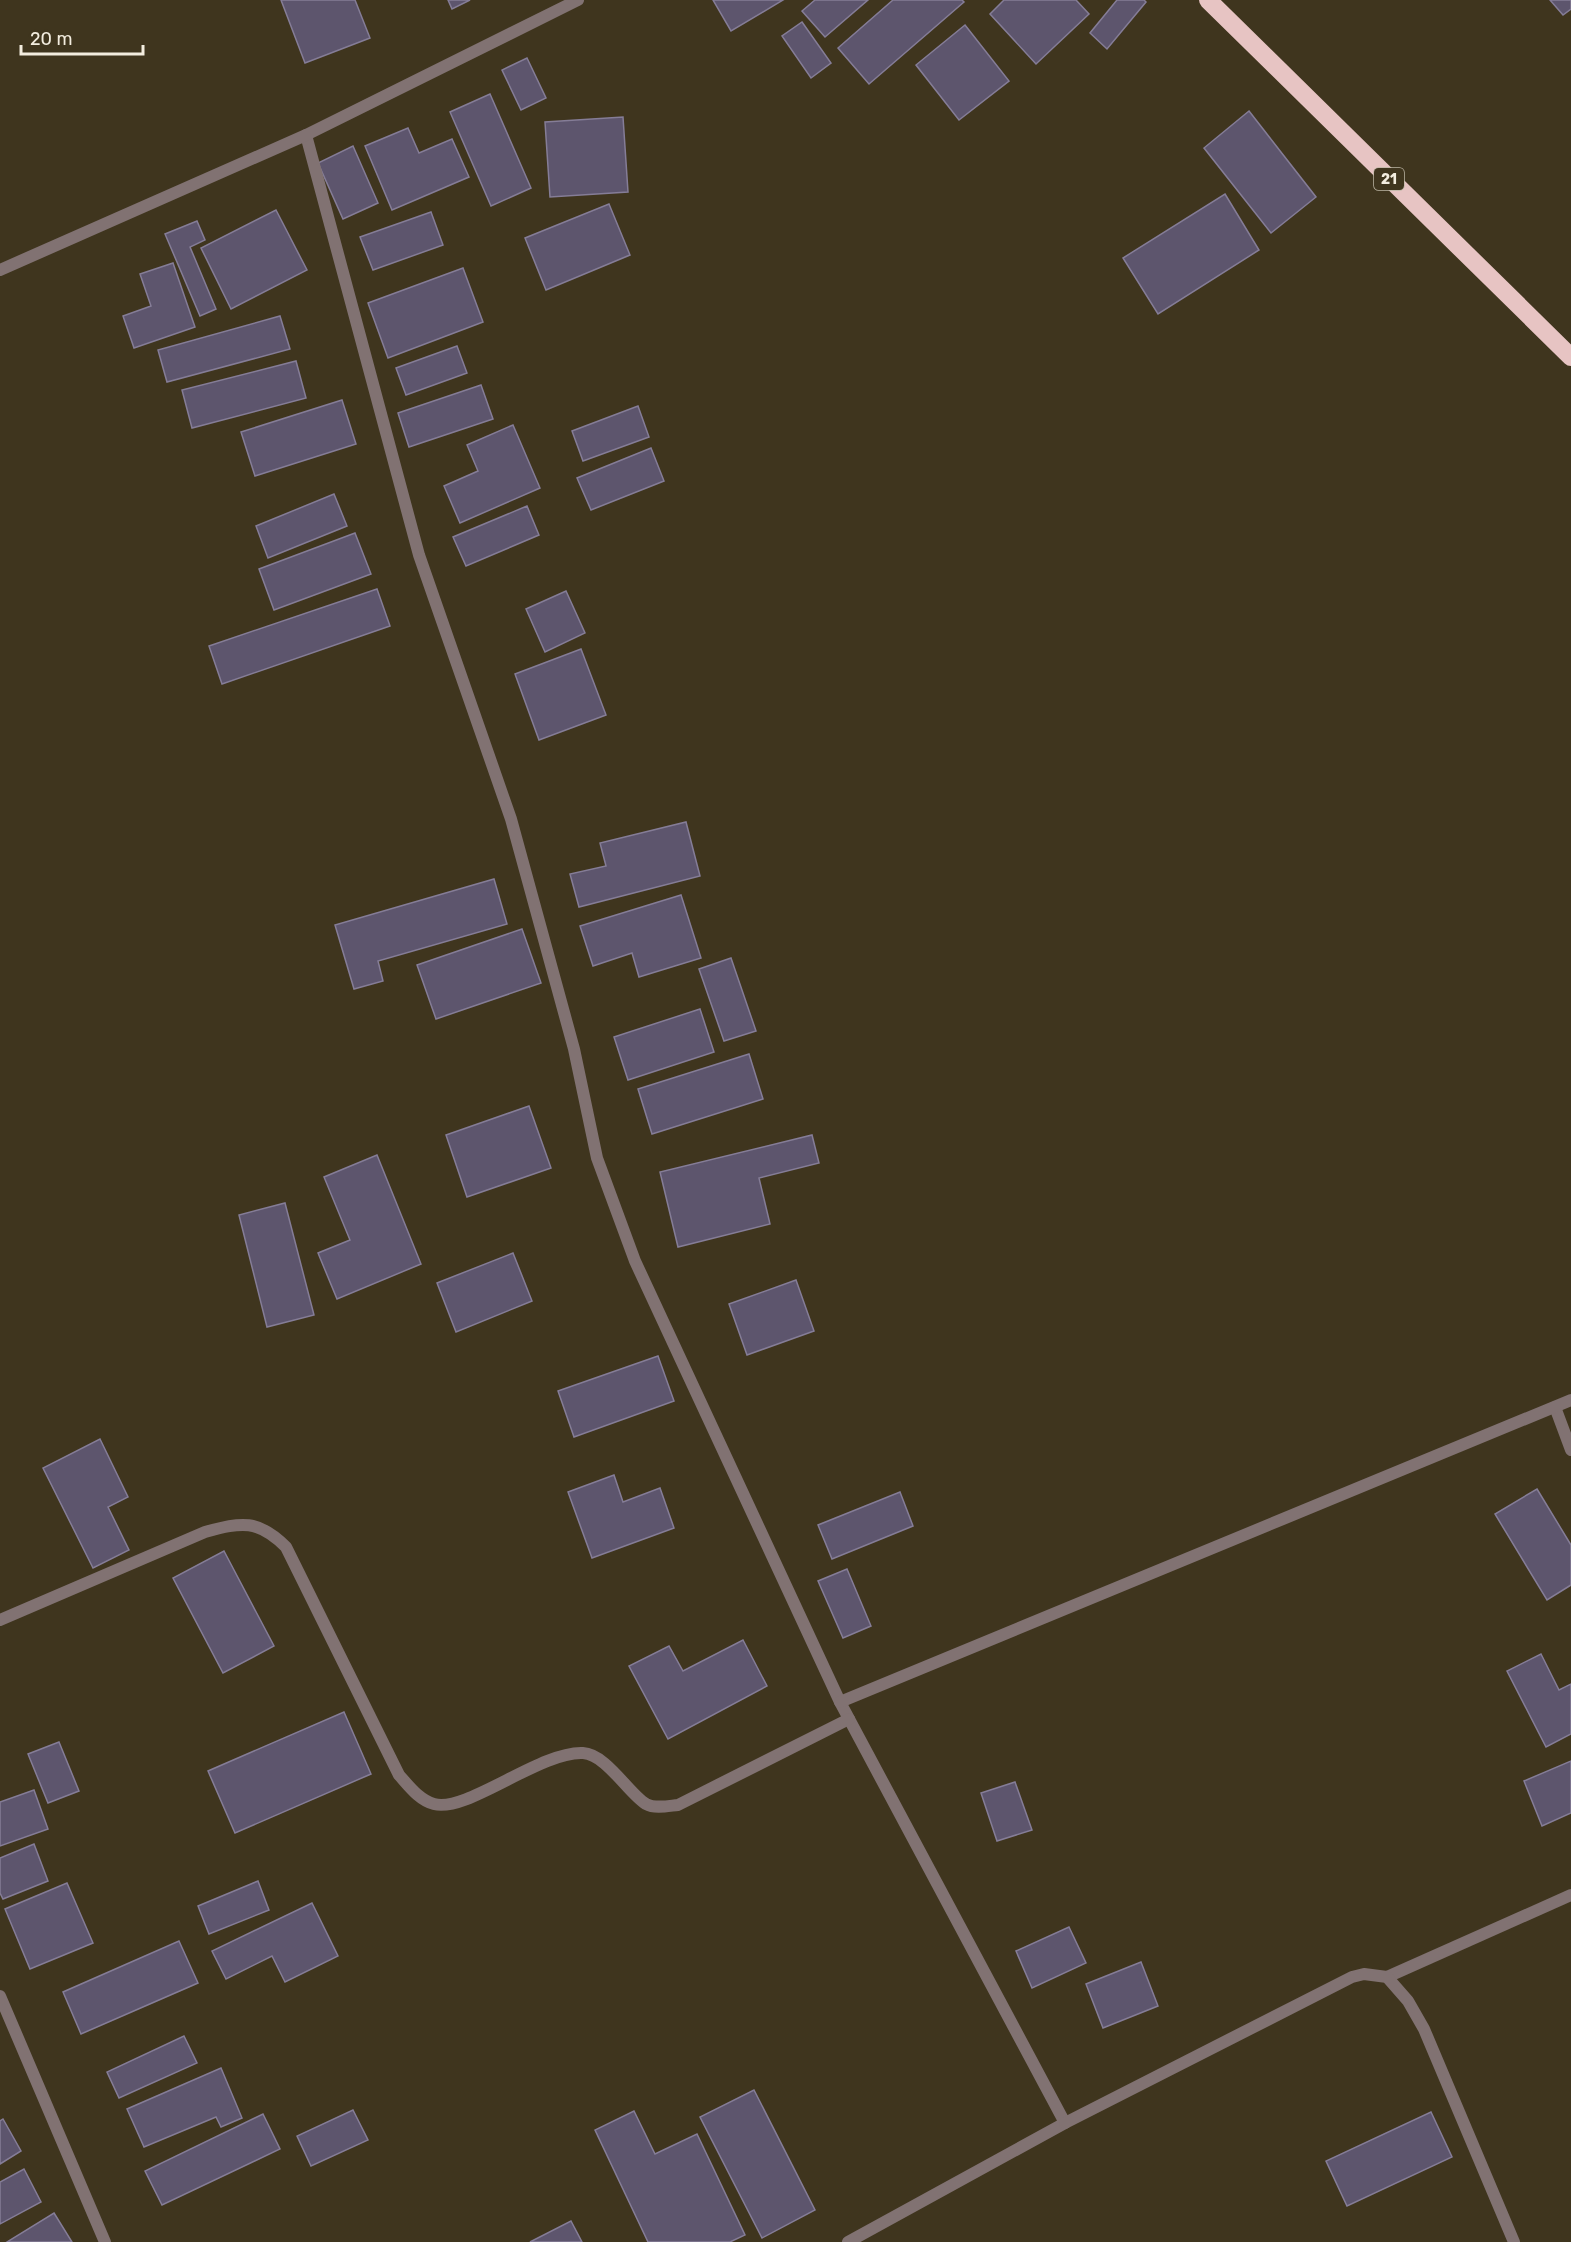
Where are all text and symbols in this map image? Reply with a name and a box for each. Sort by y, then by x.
scale bar [21,18,142,56]
text: 20 m [30,28,72,50]
road number: 21 [1374,168,1404,190]

